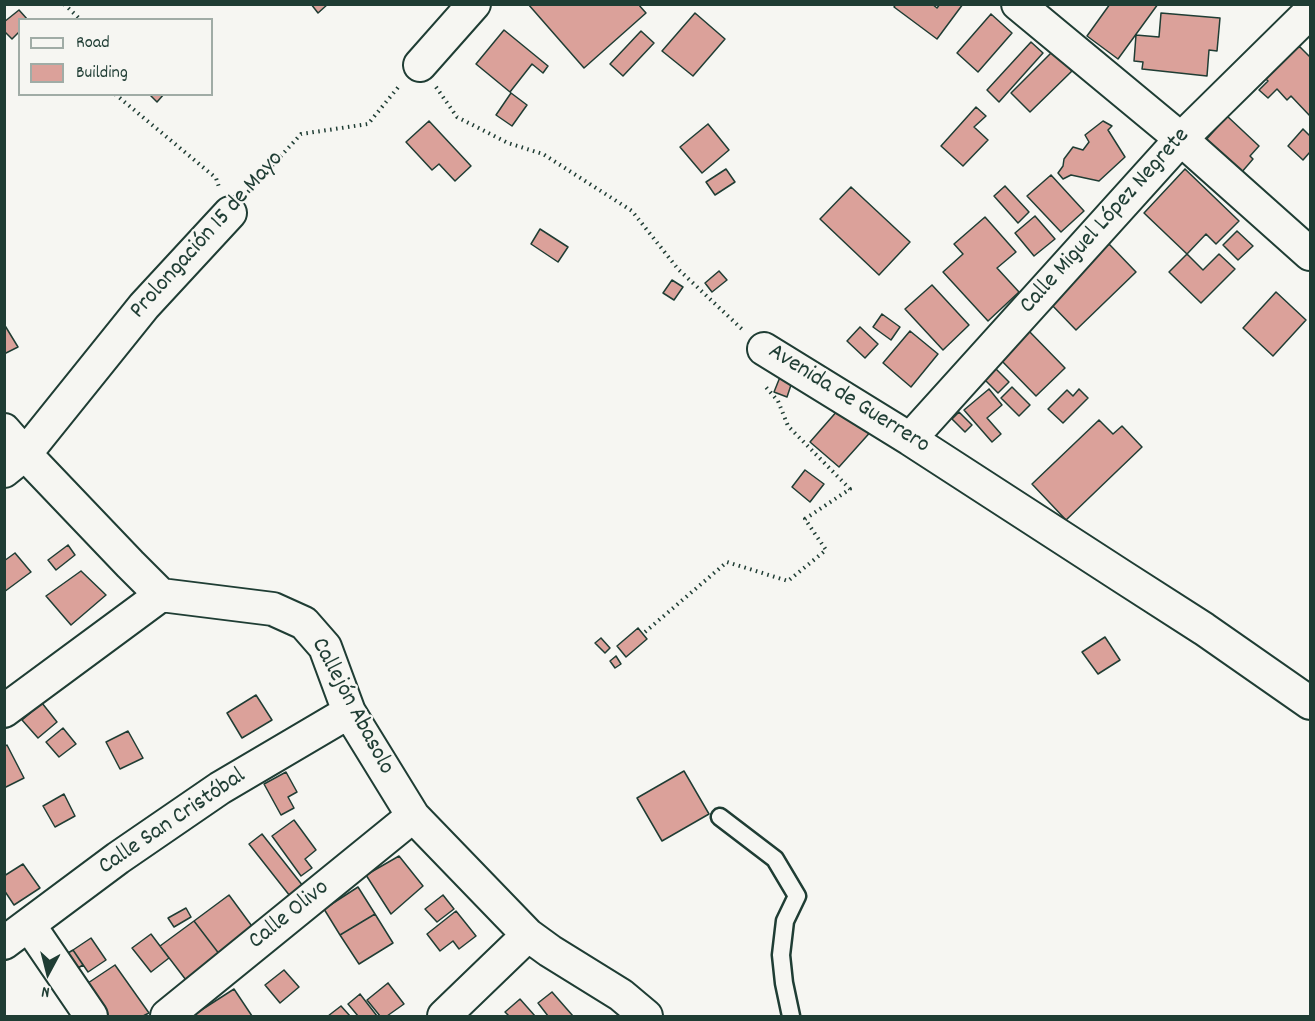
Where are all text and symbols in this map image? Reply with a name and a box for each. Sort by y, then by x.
legend [18,18,213,96]
text: Road [76,31,110,56]
text: Building [76,61,128,86]
street label: Calle Miguel López Negrete [1015,123,1197,321]
street label: Prolongación 15 de Mayo [125,146,291,326]
street label: Avenida de Guerrero [762,339,934,461]
street label: Callejón Abasolo [303,634,399,780]
street label: Calle San Cristóbal [94,763,252,883]
street label: Calle Olivo [244,875,336,957]
north arrow [18,943,78,1003]
text: N [40,979,51,1003]

